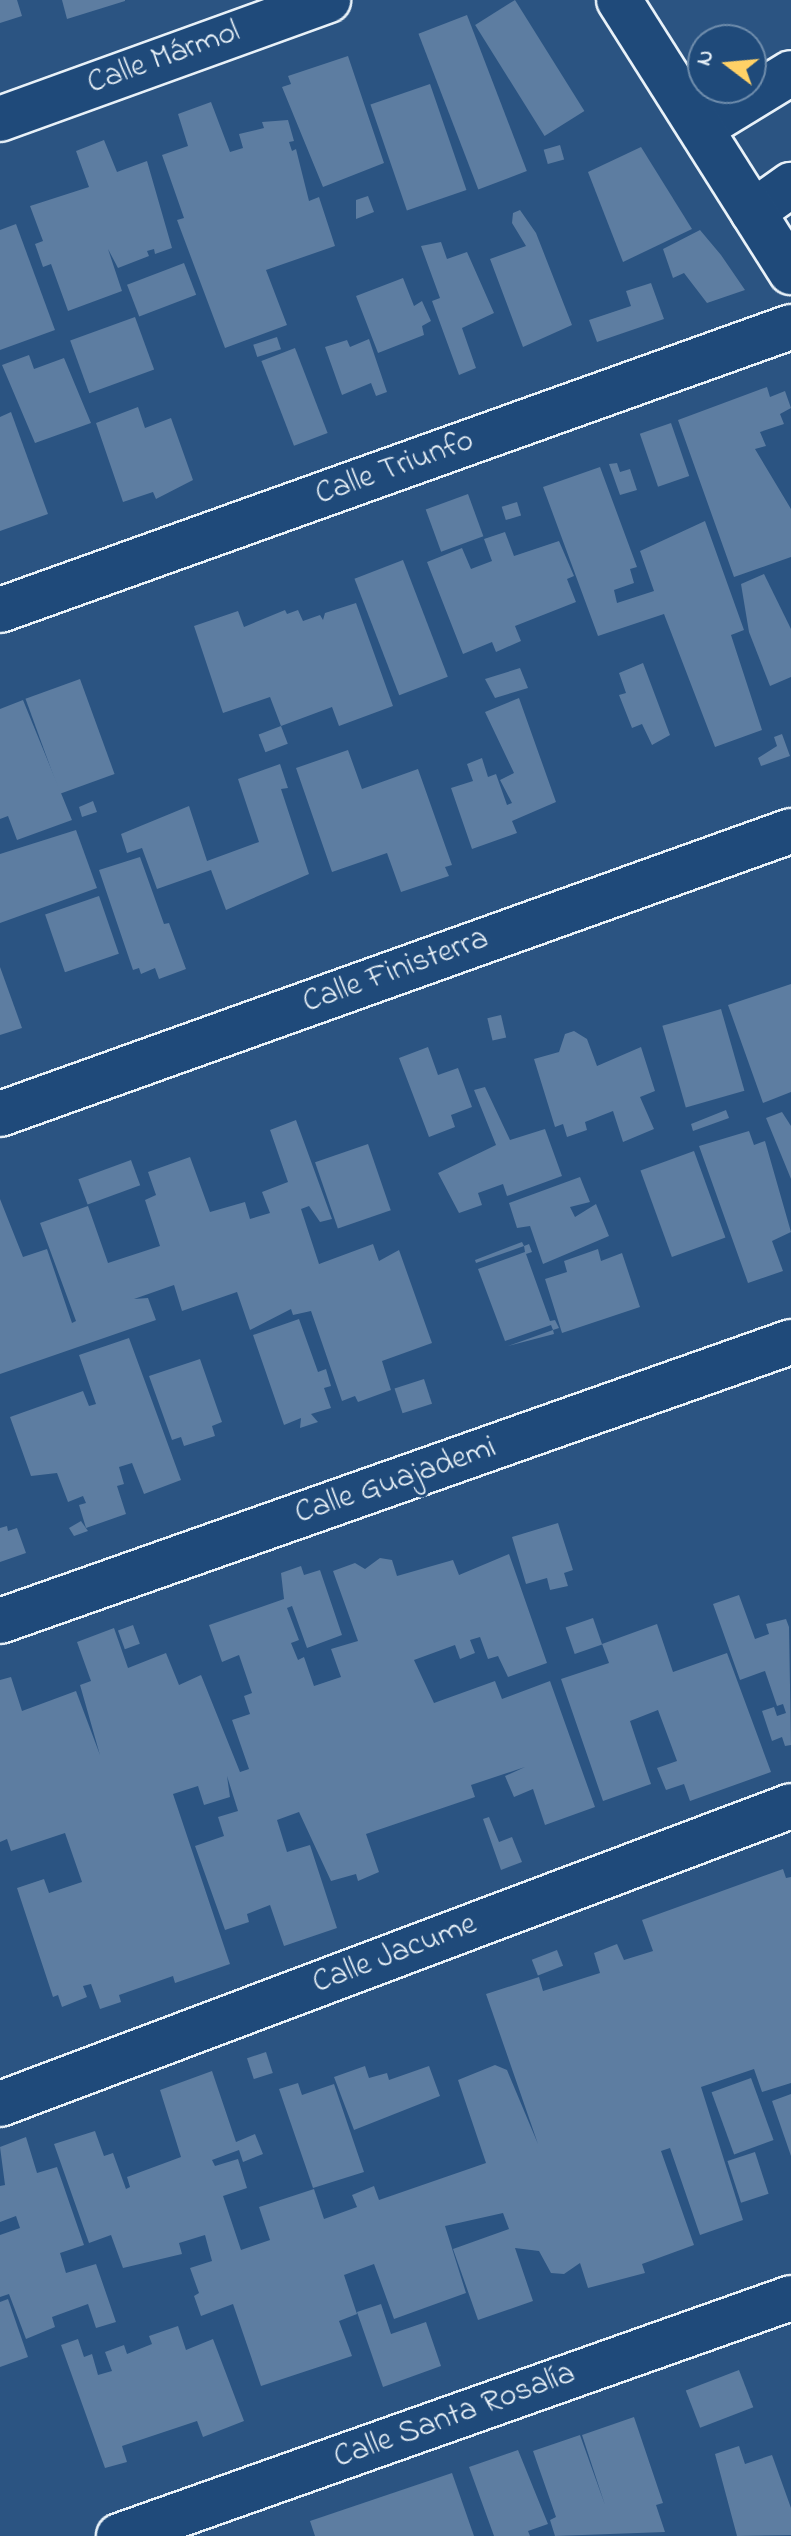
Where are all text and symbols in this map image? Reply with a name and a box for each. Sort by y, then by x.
street label: Calle Mármol [83,14,245,104]
north arrow [687,24,767,104]
text: N [688,46,723,69]
street label: Calle Triunfo [311,423,479,515]
street label: Calle Finisterra [298,921,494,1023]
street label: Calle Guajademi [290,1430,502,1534]
street label: Calle Jacume [308,1906,482,2004]
street label: Calle Santa Rosalía [329,2356,581,2478]

